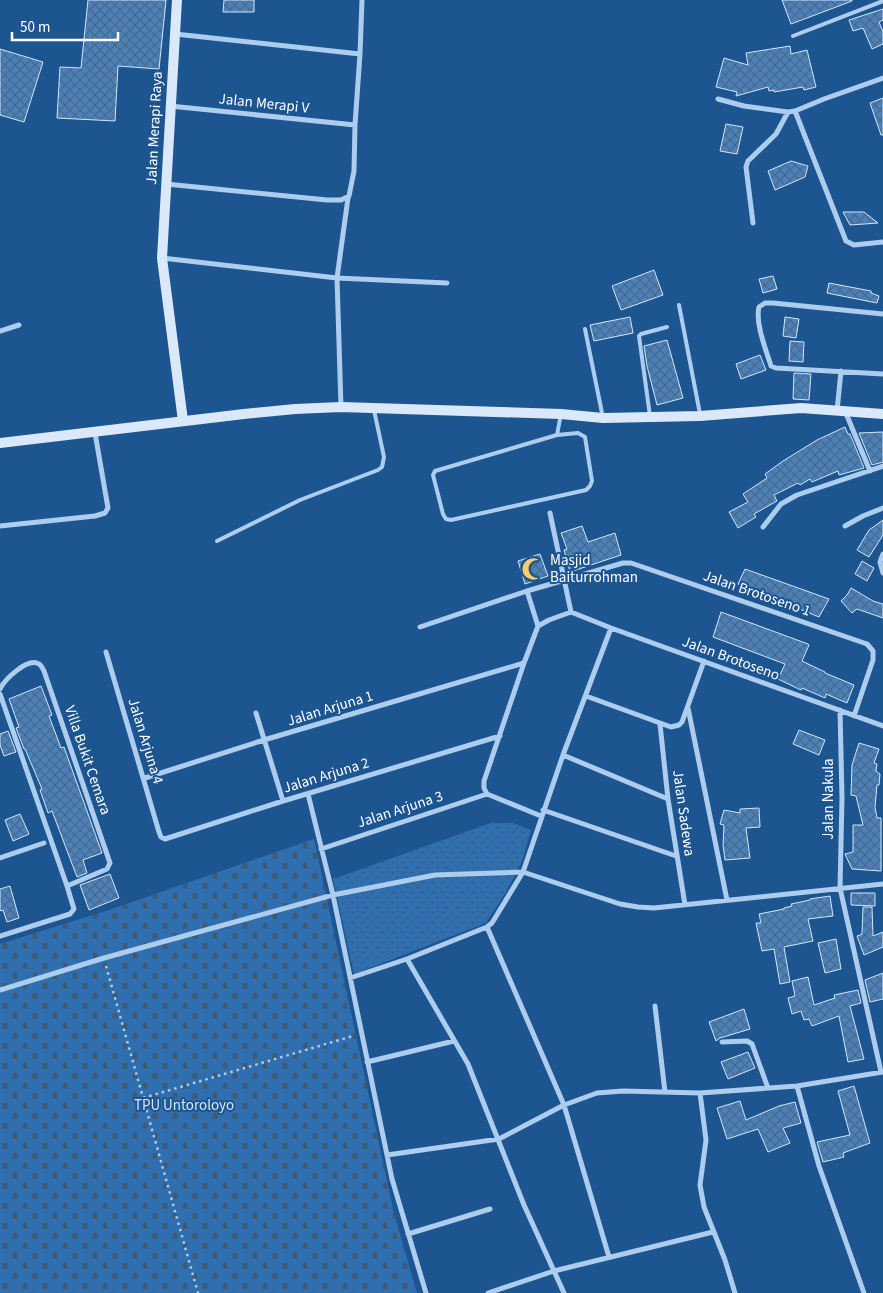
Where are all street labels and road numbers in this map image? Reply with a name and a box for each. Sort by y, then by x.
street label: Jalan Merapi Raya [141,71,168,185]
street label: Jalan Merapi V [218,88,310,119]
street label: Jalan Brotoseno 1 [700,565,813,622]
street label: Jalan Brotoseno [679,631,782,686]
street label: Jalan Arjuna 1 [285,685,376,731]
street label: Jalan Arjuna 4 [123,696,169,787]
street label: Villa Bukit Cemara [59,703,116,818]
street label: Jalan Arjuna 2 [281,752,372,798]
street label: Jalan Nakula [818,758,839,840]
street label: Jalan Sadewa [667,769,700,858]
street label: Jalan Arjuna 3 [355,786,446,833]

